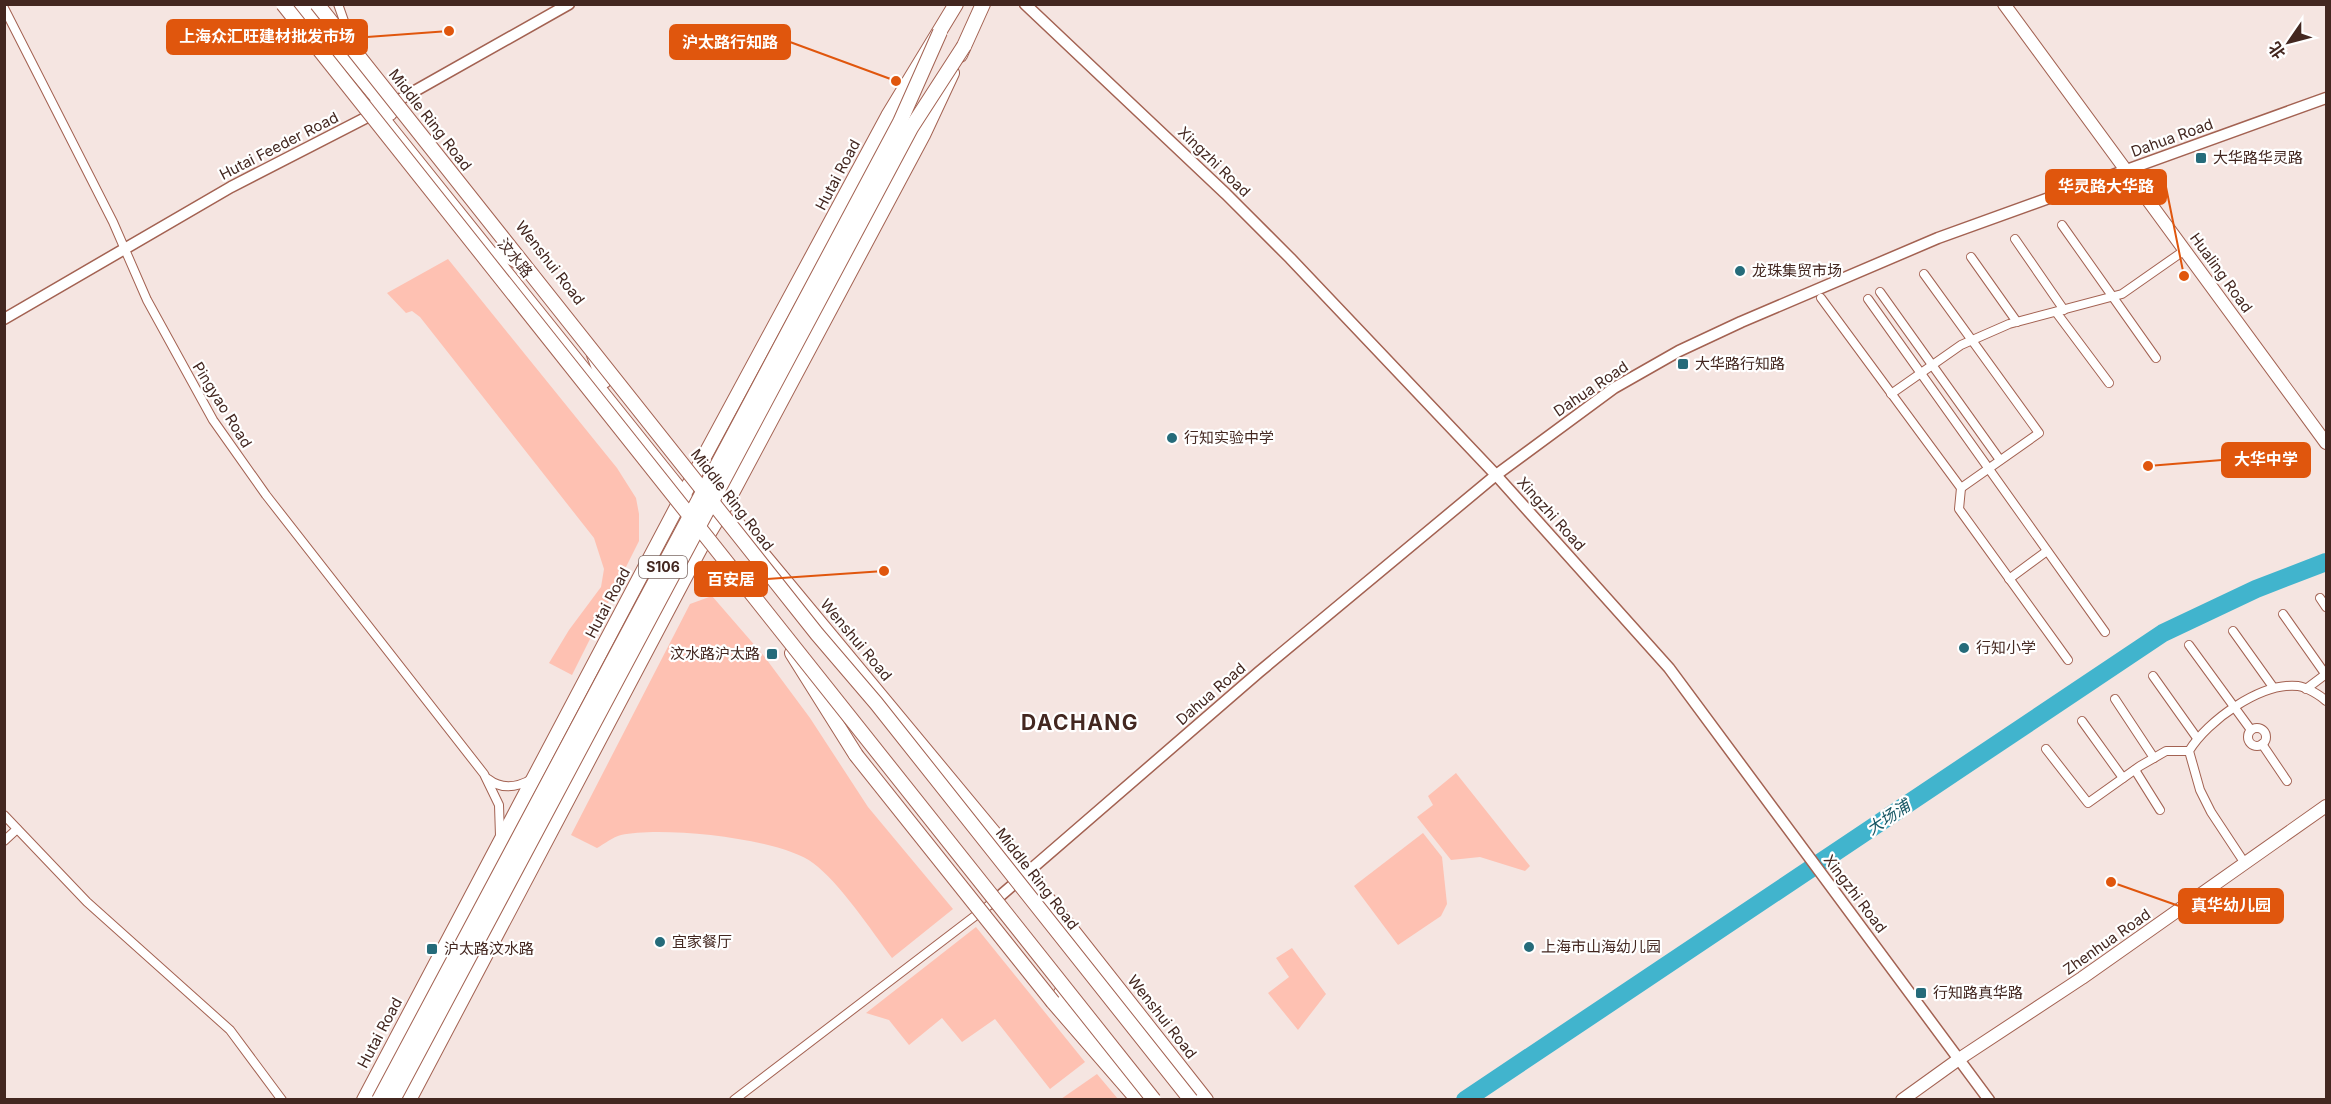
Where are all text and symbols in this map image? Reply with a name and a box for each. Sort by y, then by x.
north arrow [2259,12,2319,72]
callout: 上海众汇旺建材批发市场 [167,20,367,54]
callout: 沪太路行知路 [670,25,790,59]
text: 上海众汇旺建材批发市场 [179,26,355,46]
text: 沪太路行知路 [682,32,778,52]
text: 北 [2264,38,2289,63]
street label: Middle Ring Road [385,65,476,174]
street label: Hutai Feeder Road [216,107,341,184]
street label: Dahua Road [2128,114,2215,161]
street label: Xingzhi Road [1174,122,1254,201]
street label: Hutai Road [811,136,864,213]
place label: 大华路华灵路 [2213,148,2303,167]
marker: 大华路华灵路 [2194,151,2208,165]
callout: 华灵路大华路 [2046,170,2166,204]
text: 华灵路大华路 [2058,176,2154,196]
street label: Wenshui Road [512,217,589,308]
street label: Hualing Road [2186,229,2257,316]
street label: 汶水路 [494,234,537,281]
place label: 龙珠集贸市场 [1752,261,1842,280]
marker: 龙珠集贸市场 [1733,264,1747,278]
place label: 大华路行知路 [1695,354,1785,373]
street label: Dahua Road [1550,357,1632,420]
marker: 大华路行知路 [1676,357,1690,371]
street label: Pingyao Road [189,358,256,451]
place label: 行知实验中学 [1184,428,1274,447]
marker: 行知实验中学 [1165,431,1179,445]
callout: 大华中学 [2222,443,2310,477]
street label: Middle Ring Road [687,445,778,554]
text: 大华中学 [2234,449,2298,469]
street label: Xingzhi Road [1513,473,1590,555]
road number: S106 [639,556,687,578]
callout: 百安居 [695,562,767,596]
street label: Hutai Road [581,564,634,641]
text: 百安居 [707,569,755,589]
street label: Wenshui Road [817,595,896,685]
place label: 行知小学 [1976,638,2036,657]
marker: 行知小学 [1957,641,1971,655]
place label: 汶水路沪太路 [670,644,760,663]
marker: 汶水路沪太路 [765,647,779,661]
street label: Dahua Road [1172,658,1249,729]
district label: DACHANG [1021,710,1139,735]
water label: 大场浦 [1863,794,1916,839]
street label: Middle Ring Road [992,824,1083,933]
street label: Xingzhi Road [1820,851,1891,937]
callout: 真华幼儿园 [2179,889,2283,923]
text: 真华幼儿园 [2191,895,2271,915]
street label: Zhenhua Road [2059,904,2154,979]
place label: 宜家餐厅 [672,932,732,951]
marker: 宜家餐厅 [653,935,667,949]
place label: 上海市山海幼儿园 [1541,937,1661,956]
place label: 沪太路汶水路 [444,939,534,958]
marker: 上海市山海幼儿园 [1522,940,1536,954]
marker: 沪太路汶水路 [425,942,439,956]
street label: Wenshui Road [1124,971,1201,1062]
place label: 行知路真华路 [1933,983,2023,1002]
marker: 行知路真华路 [1914,986,1928,1000]
street label: Hutai Road [353,994,406,1071]

